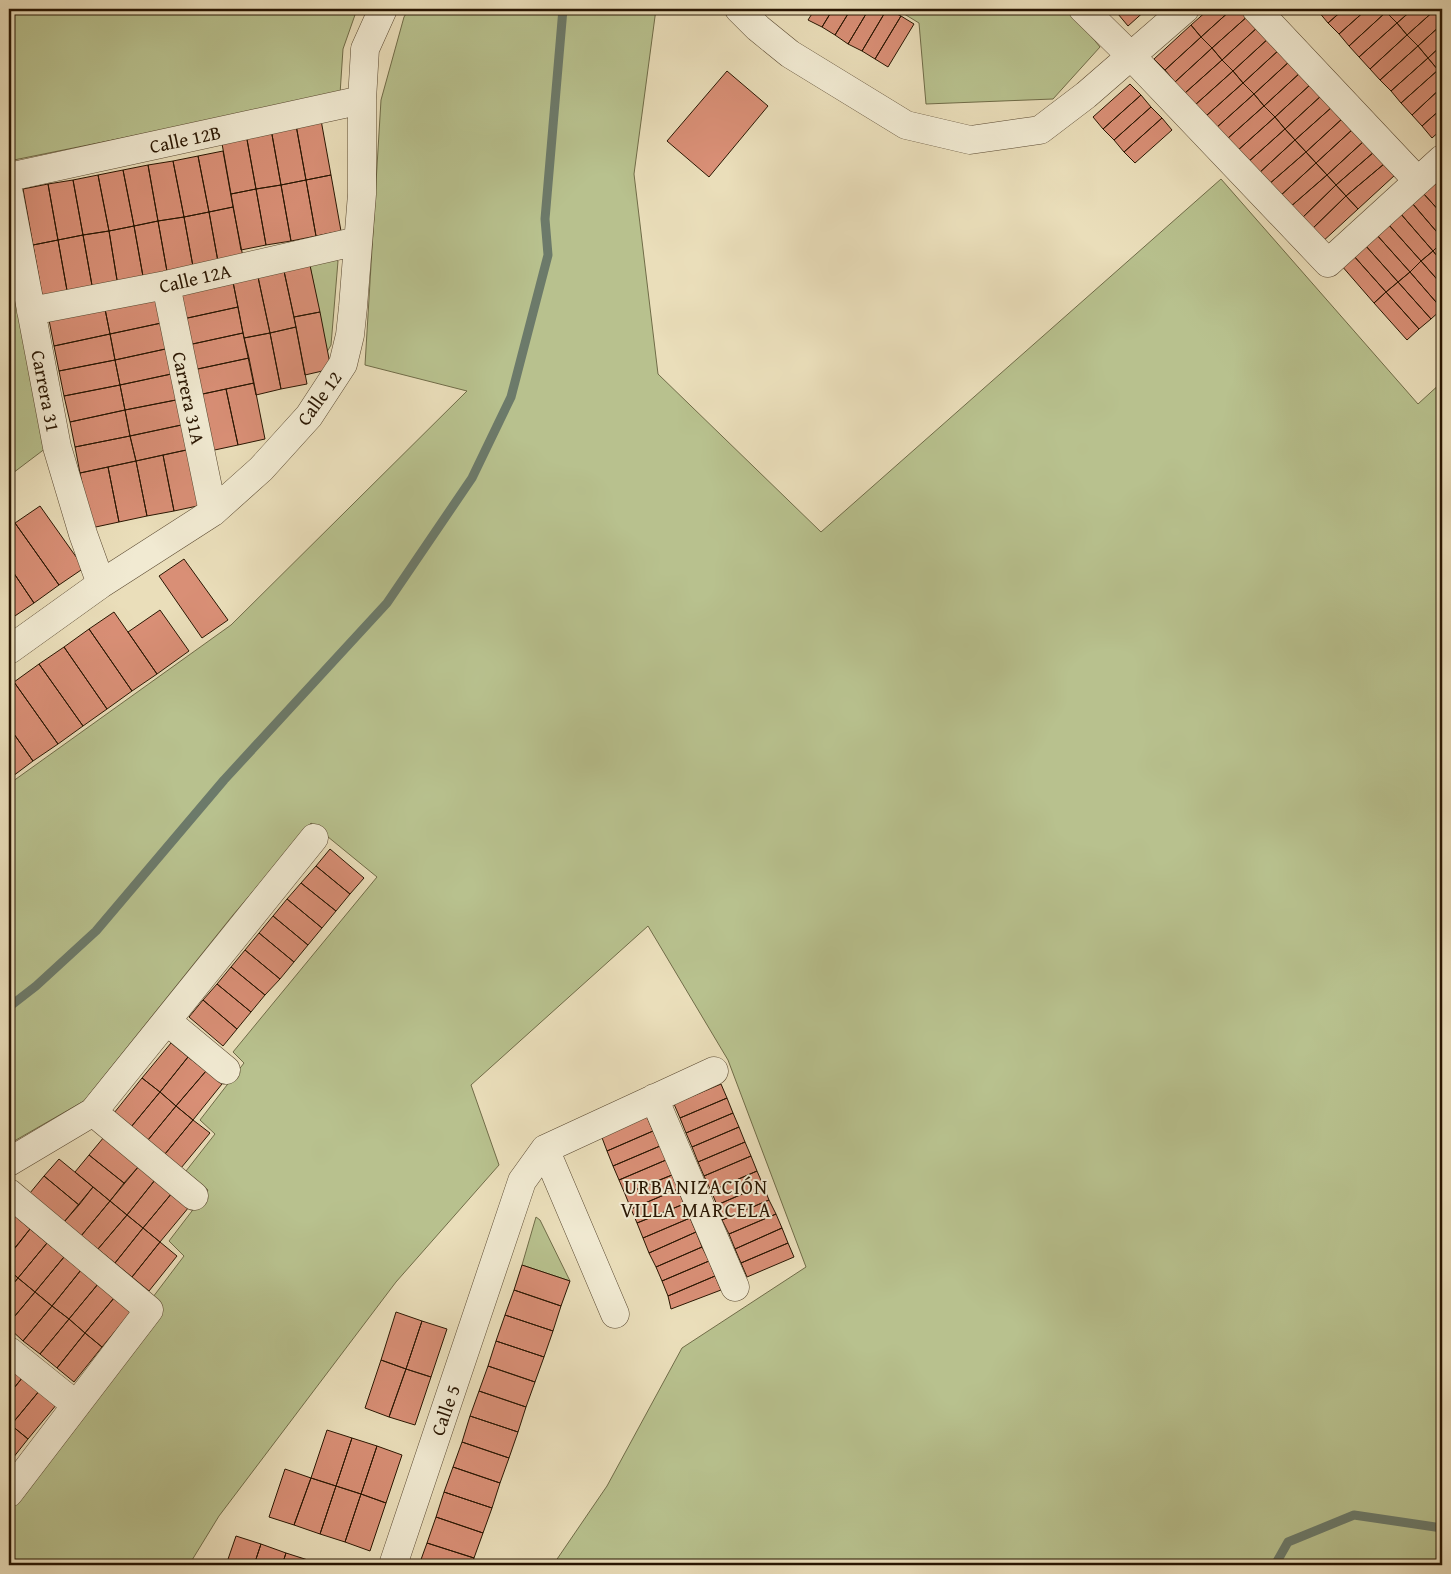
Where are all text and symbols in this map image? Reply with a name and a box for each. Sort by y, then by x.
street label: Calle 12B [147,118,223,160]
street label: Calle 12A [156,256,234,300]
street label: Carrera 31 [24,348,68,434]
street label: Carrera 31A [166,349,213,447]
street label: Calle 12 [290,365,348,431]
district label: URBANIZACIÓN VILLA MARCELA [620,1172,772,1224]
street label: Calle 5 [423,1381,467,1439]

